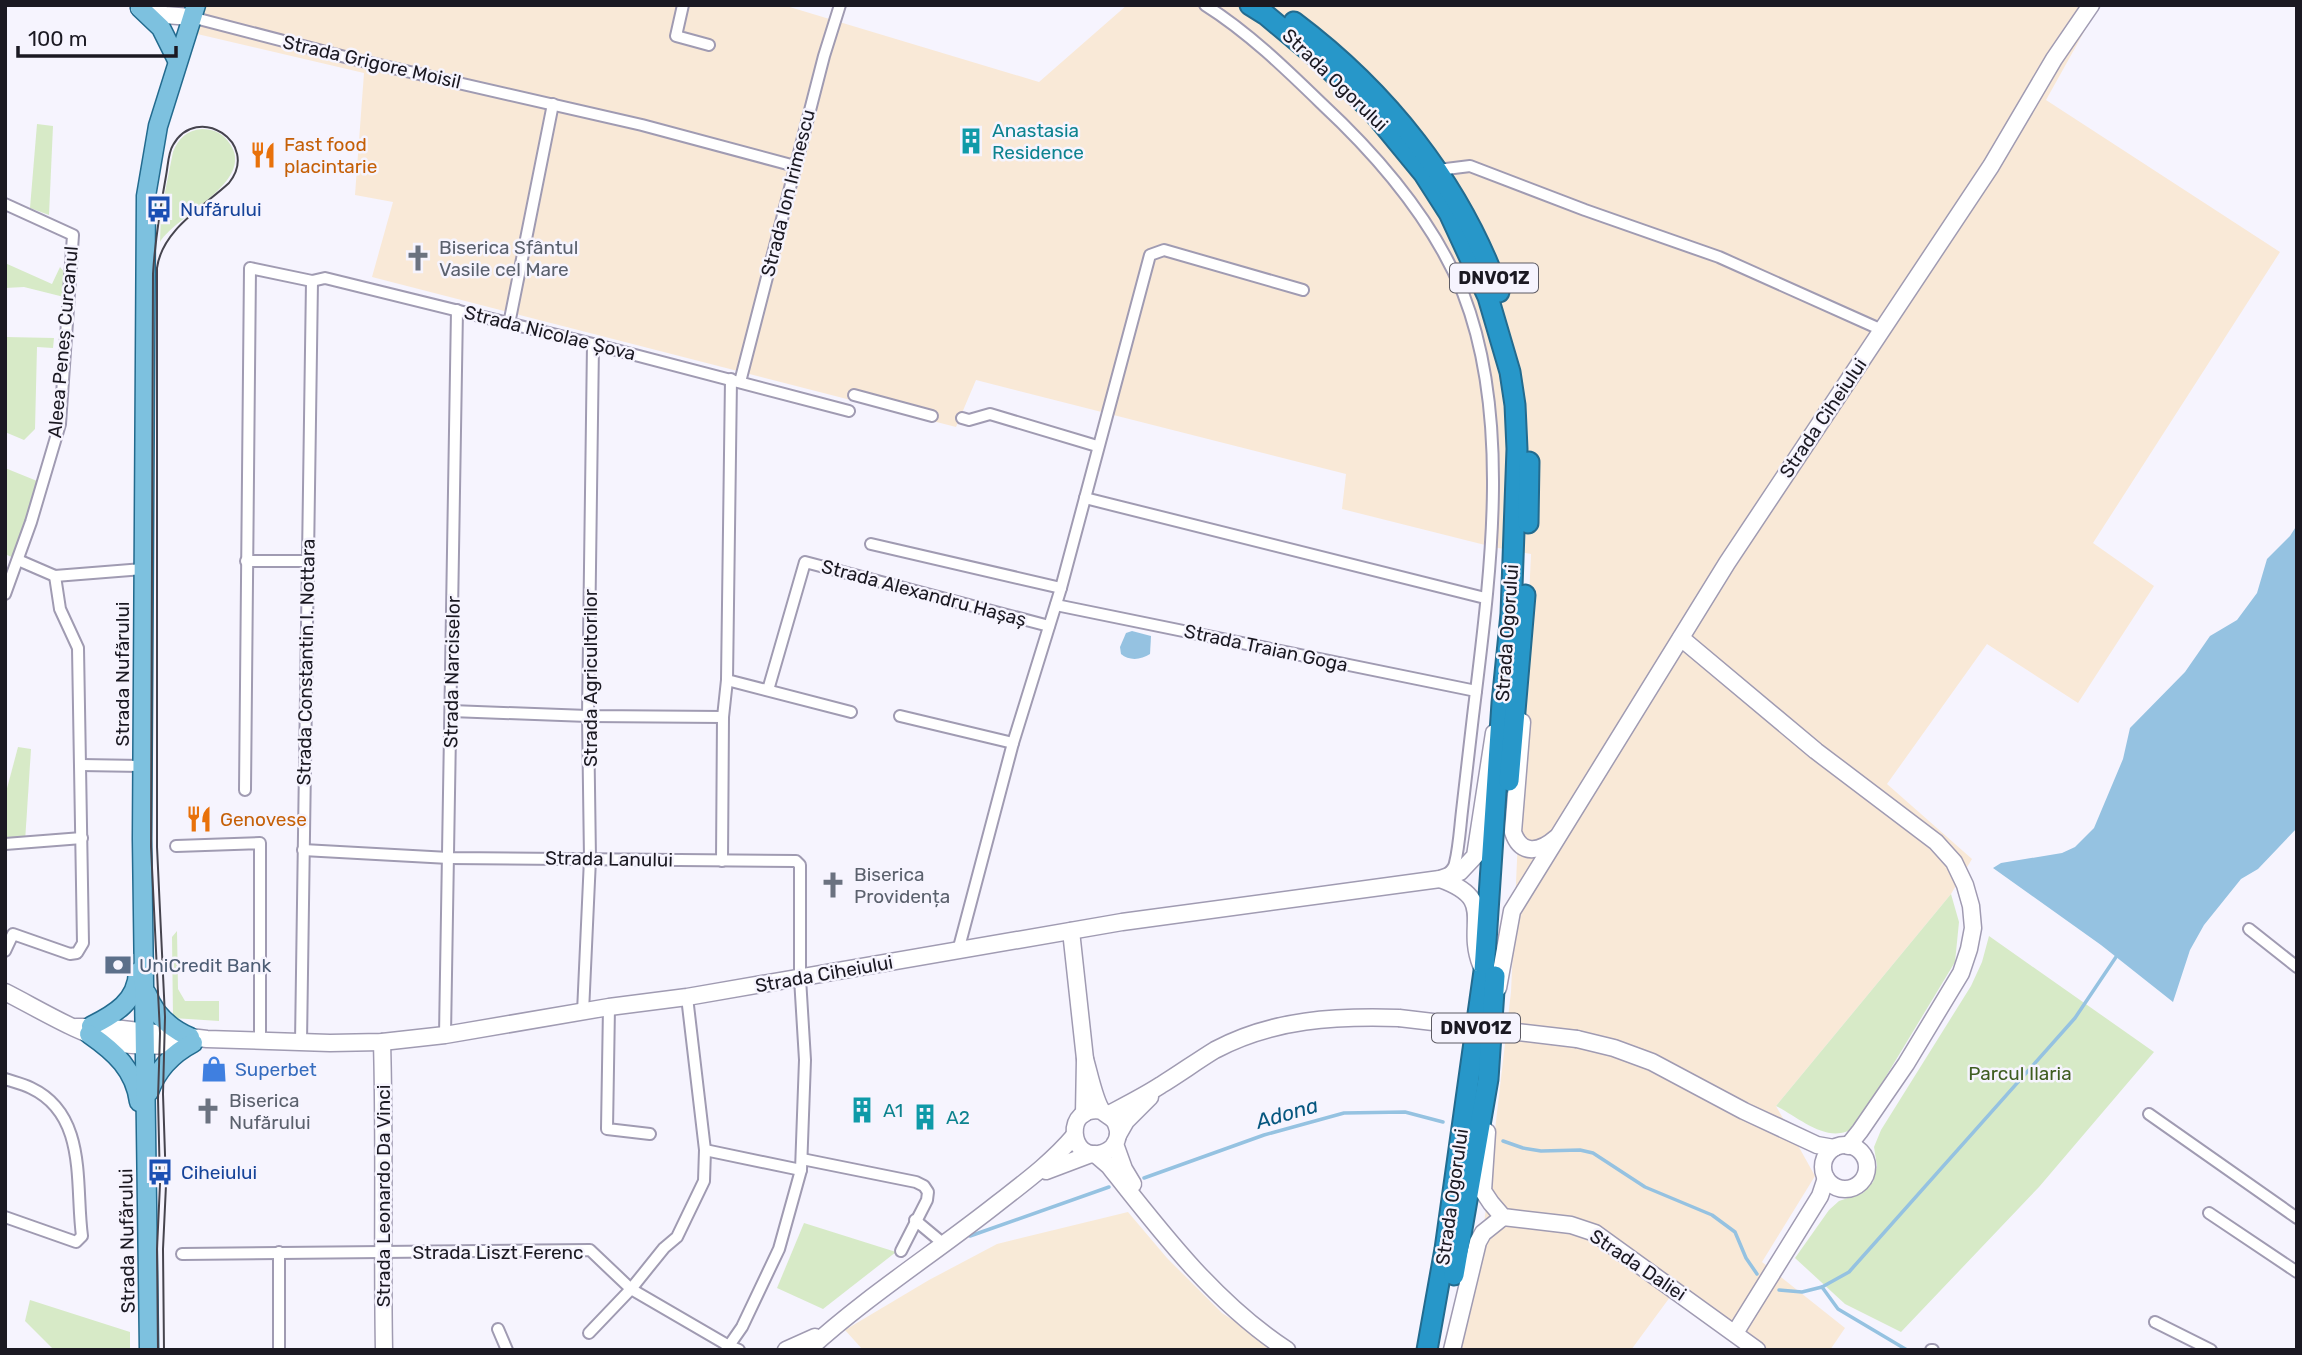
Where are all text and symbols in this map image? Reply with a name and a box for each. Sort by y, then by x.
scale bar [18,14,175,58]
street label: Strada Ogorului [1277,24,1393,136]
text: 100 m [28,26,87,51]
street label: Strada Grigore Moisil [281,30,463,94]
street label: Strada Ion Irimescu [756,107,820,279]
place label: Anastasia Residence [992,119,1084,164]
building icon: Anastasia Residence [956,126,986,156]
place label: Fast food placintarie [284,133,377,178]
restaurant icon: Fast food placintarie [248,140,278,170]
bus stop icon: Nufărului [144,194,174,224]
place label: Nufărului [180,198,262,221]
place label: Biserica Sfântul Vasile cel Mare [439,236,578,281]
church icon: Biserica Sfântul Vasile cel Mare [403,243,433,273]
street label: Aleea Peneș Curcanul [43,245,83,439]
road number: DNVO1Z [1450,264,1538,292]
street label: Strada Nicolae Șova [462,301,638,365]
street label: Strada Ciheiului [1774,354,1872,482]
street label: Strada Constantin I. Nottara [292,538,320,786]
street label: Strada Alexandru Hașaș [819,555,1029,631]
street label: Strada Ogorului [1491,564,1523,702]
street label: Strada Agricultorilor [579,588,602,767]
street label: Strada Narciselor [439,595,465,748]
street label: Strada Nufărului [111,602,134,746]
street label: Strada Traian Goga [1182,619,1350,677]
restaurant icon: Genovese [184,804,214,834]
place label: Genovese [220,808,307,831]
street label: Strada Lanului [545,846,673,872]
place label: Biserica Providența [854,863,950,908]
church icon: Biserica Providența [818,870,848,900]
bank icon: UniCredit Bank [103,950,133,980]
street label: Strada Ciheiului [753,951,895,997]
place label: UniCredit Bank [139,954,271,977]
road number: DNVO1Z [1432,1014,1520,1042]
shop icon: Superbet [199,1054,229,1084]
place label: Superbet [235,1058,317,1081]
park label: Parcul Ilaria [1968,1062,2072,1085]
street label: Strada Leonardo Da Vinci [372,1085,395,1307]
place label: Biserica Nufărului [229,1089,311,1134]
water label: Adona [1252,1092,1321,1134]
building icon: A1 [847,1095,877,1125]
church icon: Biserica Nufărului [193,1096,223,1126]
place label: A1 [883,1099,903,1122]
building icon: A2 [910,1102,940,1132]
place label: A2 [946,1106,970,1129]
street label: Strada Ogorului [1431,1127,1473,1267]
bus stop icon: Ciheiului [145,1157,175,1187]
place label: Ciheiului [181,1161,257,1184]
street label: Strada Nufărului [114,1168,140,1314]
street label: Strada Daliei [1585,1224,1691,1306]
street label: Strada Liszt Ferenc [412,1241,584,1264]

